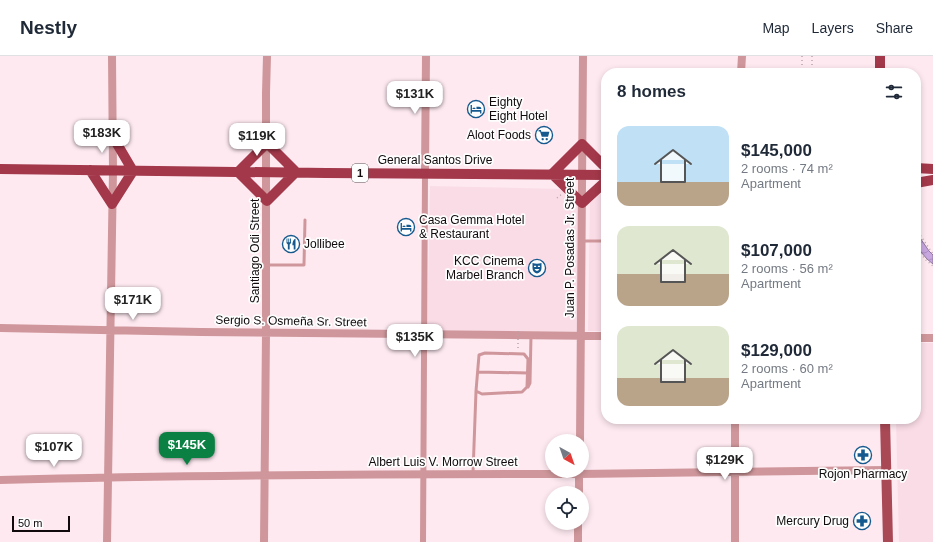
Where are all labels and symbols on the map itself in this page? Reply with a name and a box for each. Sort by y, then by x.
pin: $131K [387,81,443,115]
place label: Eighty Eight Hotel [489,95,548,123]
hotel icon: Eighty Eight Hotel [466,99,486,119]
pin: $183K [74,120,130,154]
pin: $119K [229,123,285,157]
supermarket icon: Aloot Foods [534,125,554,145]
place label: Aloot Foods [467,128,531,142]
street label: General Santos Drive [378,153,493,167]
road number: 1 [352,164,368,182]
street label: Juan P. Posadas Jr. Street [563,177,577,318]
street label: Santiago Odi Street [248,198,262,303]
place label: Casa Gemma Hotel & Restaurant [419,213,524,241]
hotel icon: Casa Gemma Hotel & Restaurant [396,217,416,237]
restaurant icon: Jollibee [281,234,301,254]
place label: Jollibee [304,237,345,251]
place label: KCC Cinema Marbel Branch [446,254,524,282]
theatre icon: KCC Cinema Marbel Branch [527,258,547,278]
pin: $171K [105,287,161,321]
street label: Sergio S. Osmeña Sr. Street [215,313,367,329]
pin: $135K [387,324,443,358]
pin: $145K [159,432,215,466]
pin: $107K [26,434,82,468]
north arrow [545,434,589,478]
pharmacy icon: Rojon Pharmacy [853,445,873,465]
pin: $129K [697,447,753,481]
street label: Albert Luis V. Morrow Street [369,455,518,469]
place label: Rojon Pharmacy [819,467,907,481]
pharmacy icon: Mercury Drug [852,511,872,531]
scale bar [12,514,70,533]
place label: Mercury Drug [776,514,849,528]

